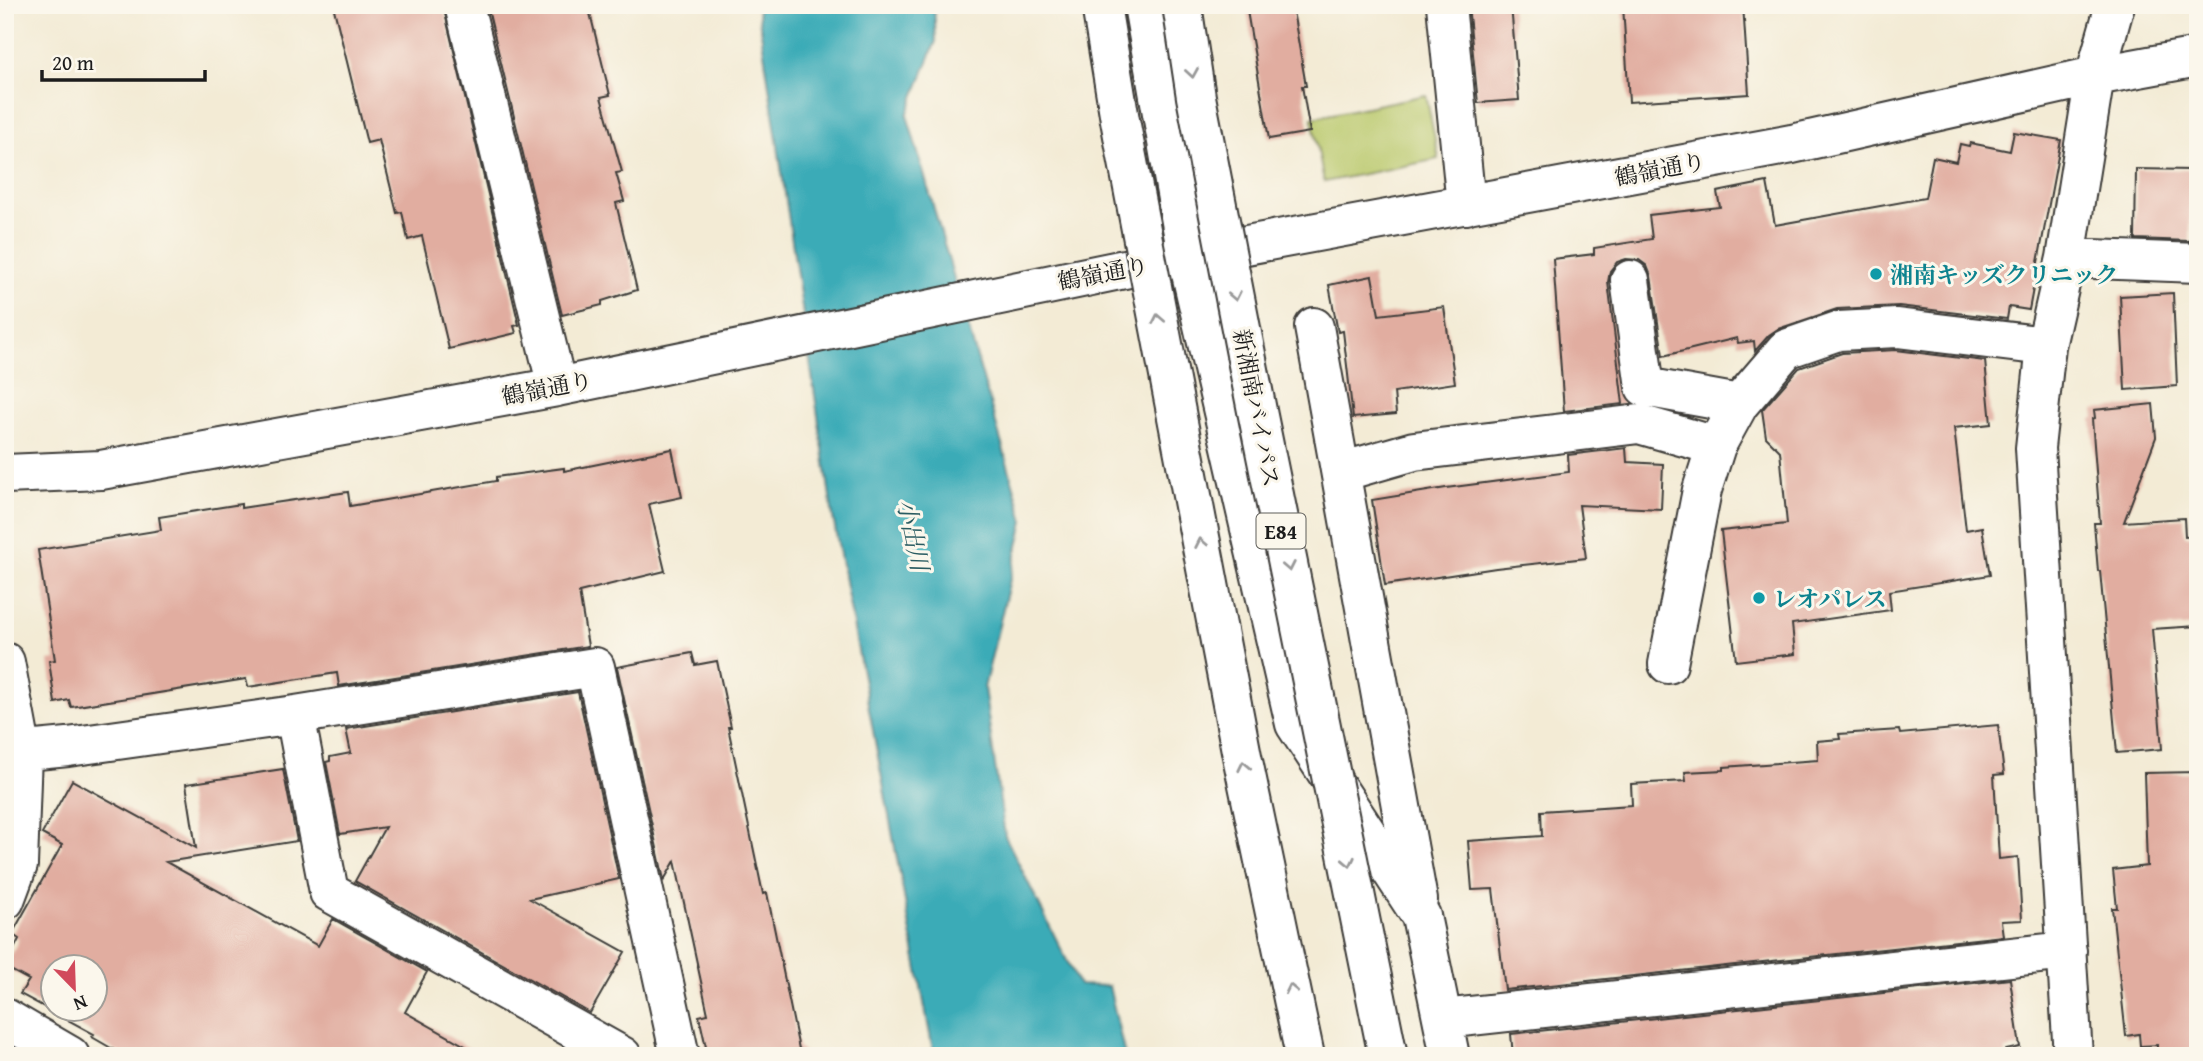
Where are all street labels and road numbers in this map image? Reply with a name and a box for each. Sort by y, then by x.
street label: 鶴嶺通り [1612,144,1708,194]
street label: 鶴嶺通り [1055,248,1151,298]
street label: 新湘南バイパス [1225,326,1289,490]
street label: 鶴嶺通り [499,363,595,413]
road number: E84 [1256,514,1306,548]

